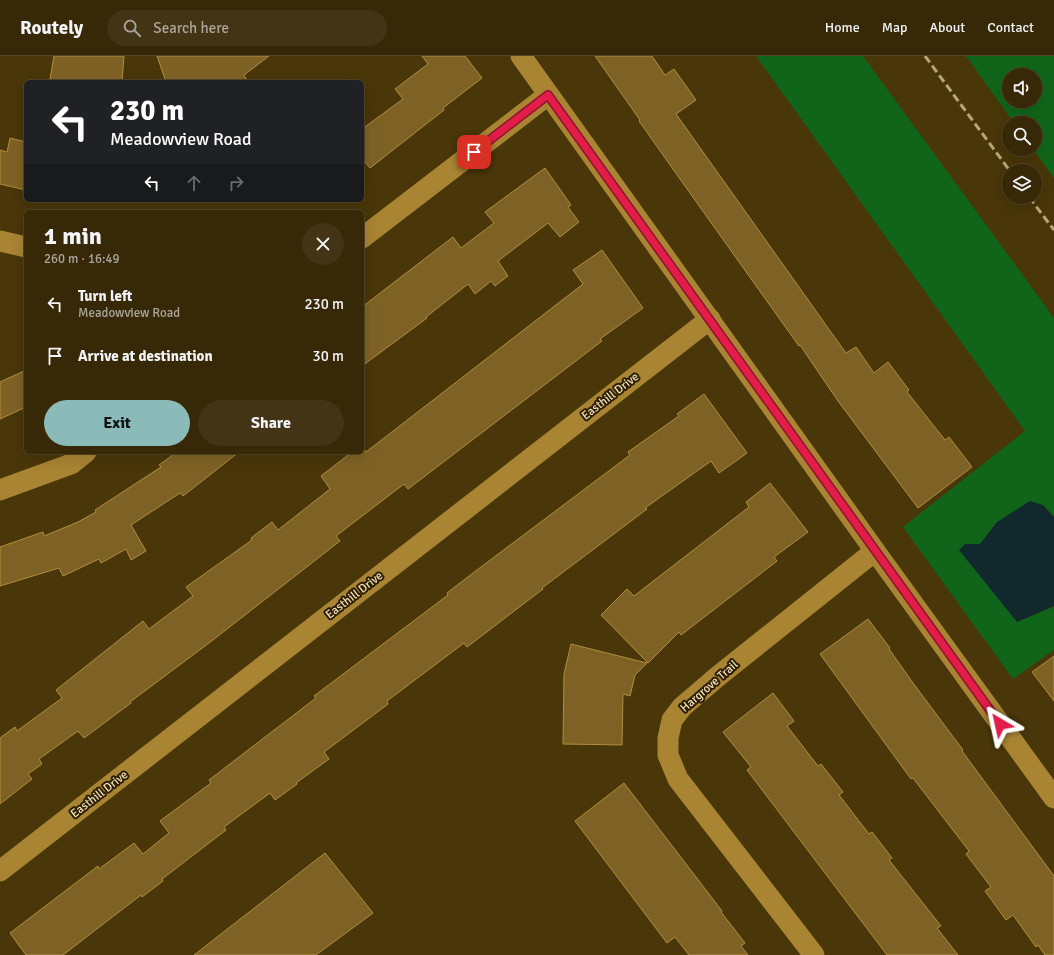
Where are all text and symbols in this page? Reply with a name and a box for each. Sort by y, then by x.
search box [107,10,387,46]
text: Routely [20,16,83,40]
icon: search [121,17,143,39]
text: Search here [153,19,229,37]
text: Home [825,19,860,36]
text: Map [882,19,907,36]
text: About [929,19,965,36]
text: Contact [987,19,1034,36]
map controls [1002,68,1042,204]
button: sound [1002,68,1042,108]
text: 230 m [110,94,184,128]
icon: left [44,96,96,148]
button: search [1002,116,1042,156]
text: Meadowview Road [110,128,251,150]
pin [457,135,491,169]
icon: arrive [463,141,485,163]
button: layers [1002,164,1042,204]
icon: left [141,172,163,194]
icon: ahead [183,172,205,194]
icon: right [225,172,247,194]
text: 1 min [44,221,102,251]
button: close [302,223,344,265]
text: 260 m · 16:49 [44,251,120,267]
text: Turn left [78,287,132,305]
icon: left [44,293,66,315]
text: 230 m [304,295,344,313]
text: Meadowview Road [78,305,180,321]
icon: arrive [44,345,66,367]
text: Arrive at destination [78,347,213,365]
text: 30 m [313,347,344,365]
street label: Easthill Drive [579,369,642,423]
button: Exit [44,400,190,446]
button: Share [198,400,344,446]
street label: Easthill Drive [323,568,386,622]
street label: Hargrove Trail [677,657,742,716]
position arrow [979,703,1021,745]
street label: Easthill Drive [68,767,131,821]

